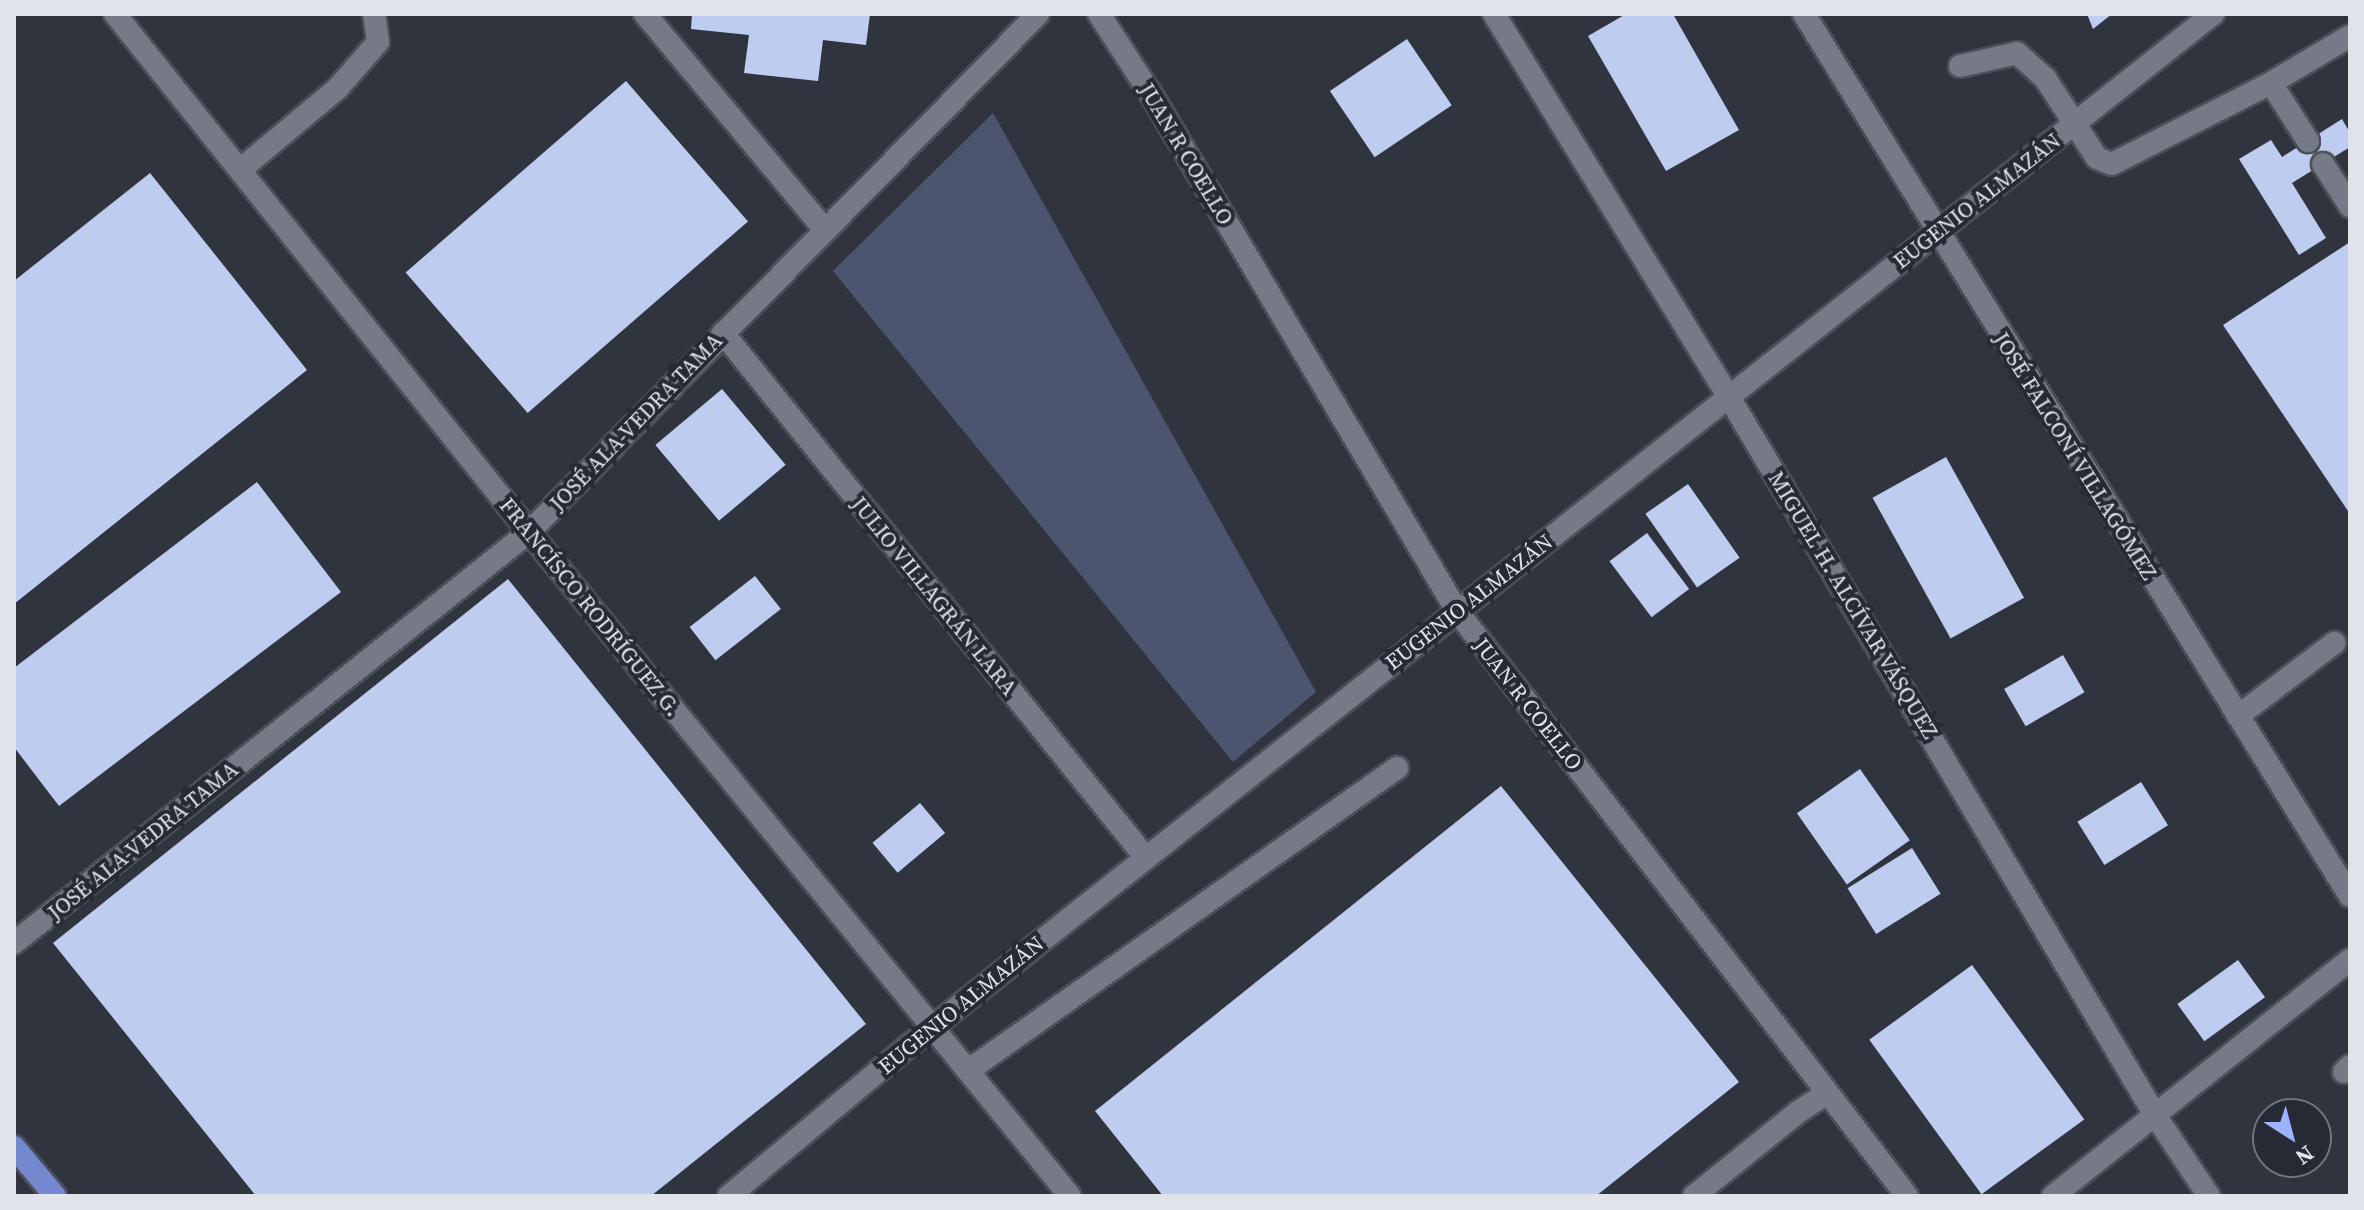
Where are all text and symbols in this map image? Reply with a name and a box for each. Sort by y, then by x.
street label: JUAN R COELLO [1133,78,1239,230]
street label: EUGENIO ALMAZÁN [1888,127,2066,275]
street label: JOSÉ ALA-VEDRA TAMA [544,327,728,517]
street label: JOSÉ FALCONÍ VILLAGÓMEZ [1988,327,2162,585]
street label: MIGUEL H. ALCÍVAR VÁSQUEZ [1762,466,1944,744]
street label: JULIO VILLAGRÁN LARA [845,491,1023,701]
street label: FRANCÍSCO RODRÍGUEZ G. [494,493,686,721]
street label: EUGENIO ALMAZÁN [1380,528,1558,676]
street label: JUAN R COELLO [1468,633,1588,775]
street label: JOSÉ ALA-VEDRA TAMA [42,756,244,926]
street label: EUGENIO ALMAZÁN [873,930,1049,1080]
north arrow [2252,1098,2332,1178]
text: N [2290,1139,2320,1173]

